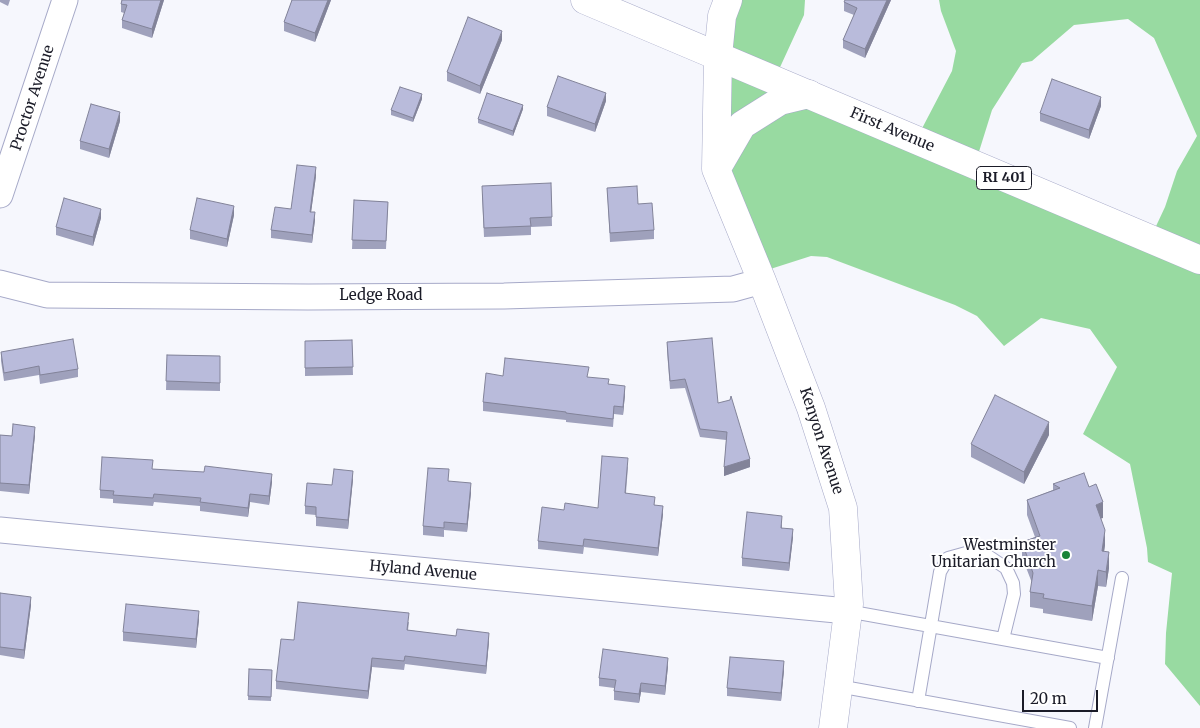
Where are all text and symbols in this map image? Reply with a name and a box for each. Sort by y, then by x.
street label: Proctor Avenue [7,43,59,153]
street label: First Avenue [847,104,937,156]
road number: RI 401 [976,167,1032,190]
street label: Ledge Road [339,287,423,305]
street label: Kenyon Avenue [795,385,847,497]
place label: Westminster Unitarian Church [931,537,1056,572]
marker: Westminster Unitarian Church [1060,549,1072,561]
street label: Hyland Avenue [368,557,478,585]
scale bar [1025,680,1101,712]
text: 20 m [1030,689,1067,708]

